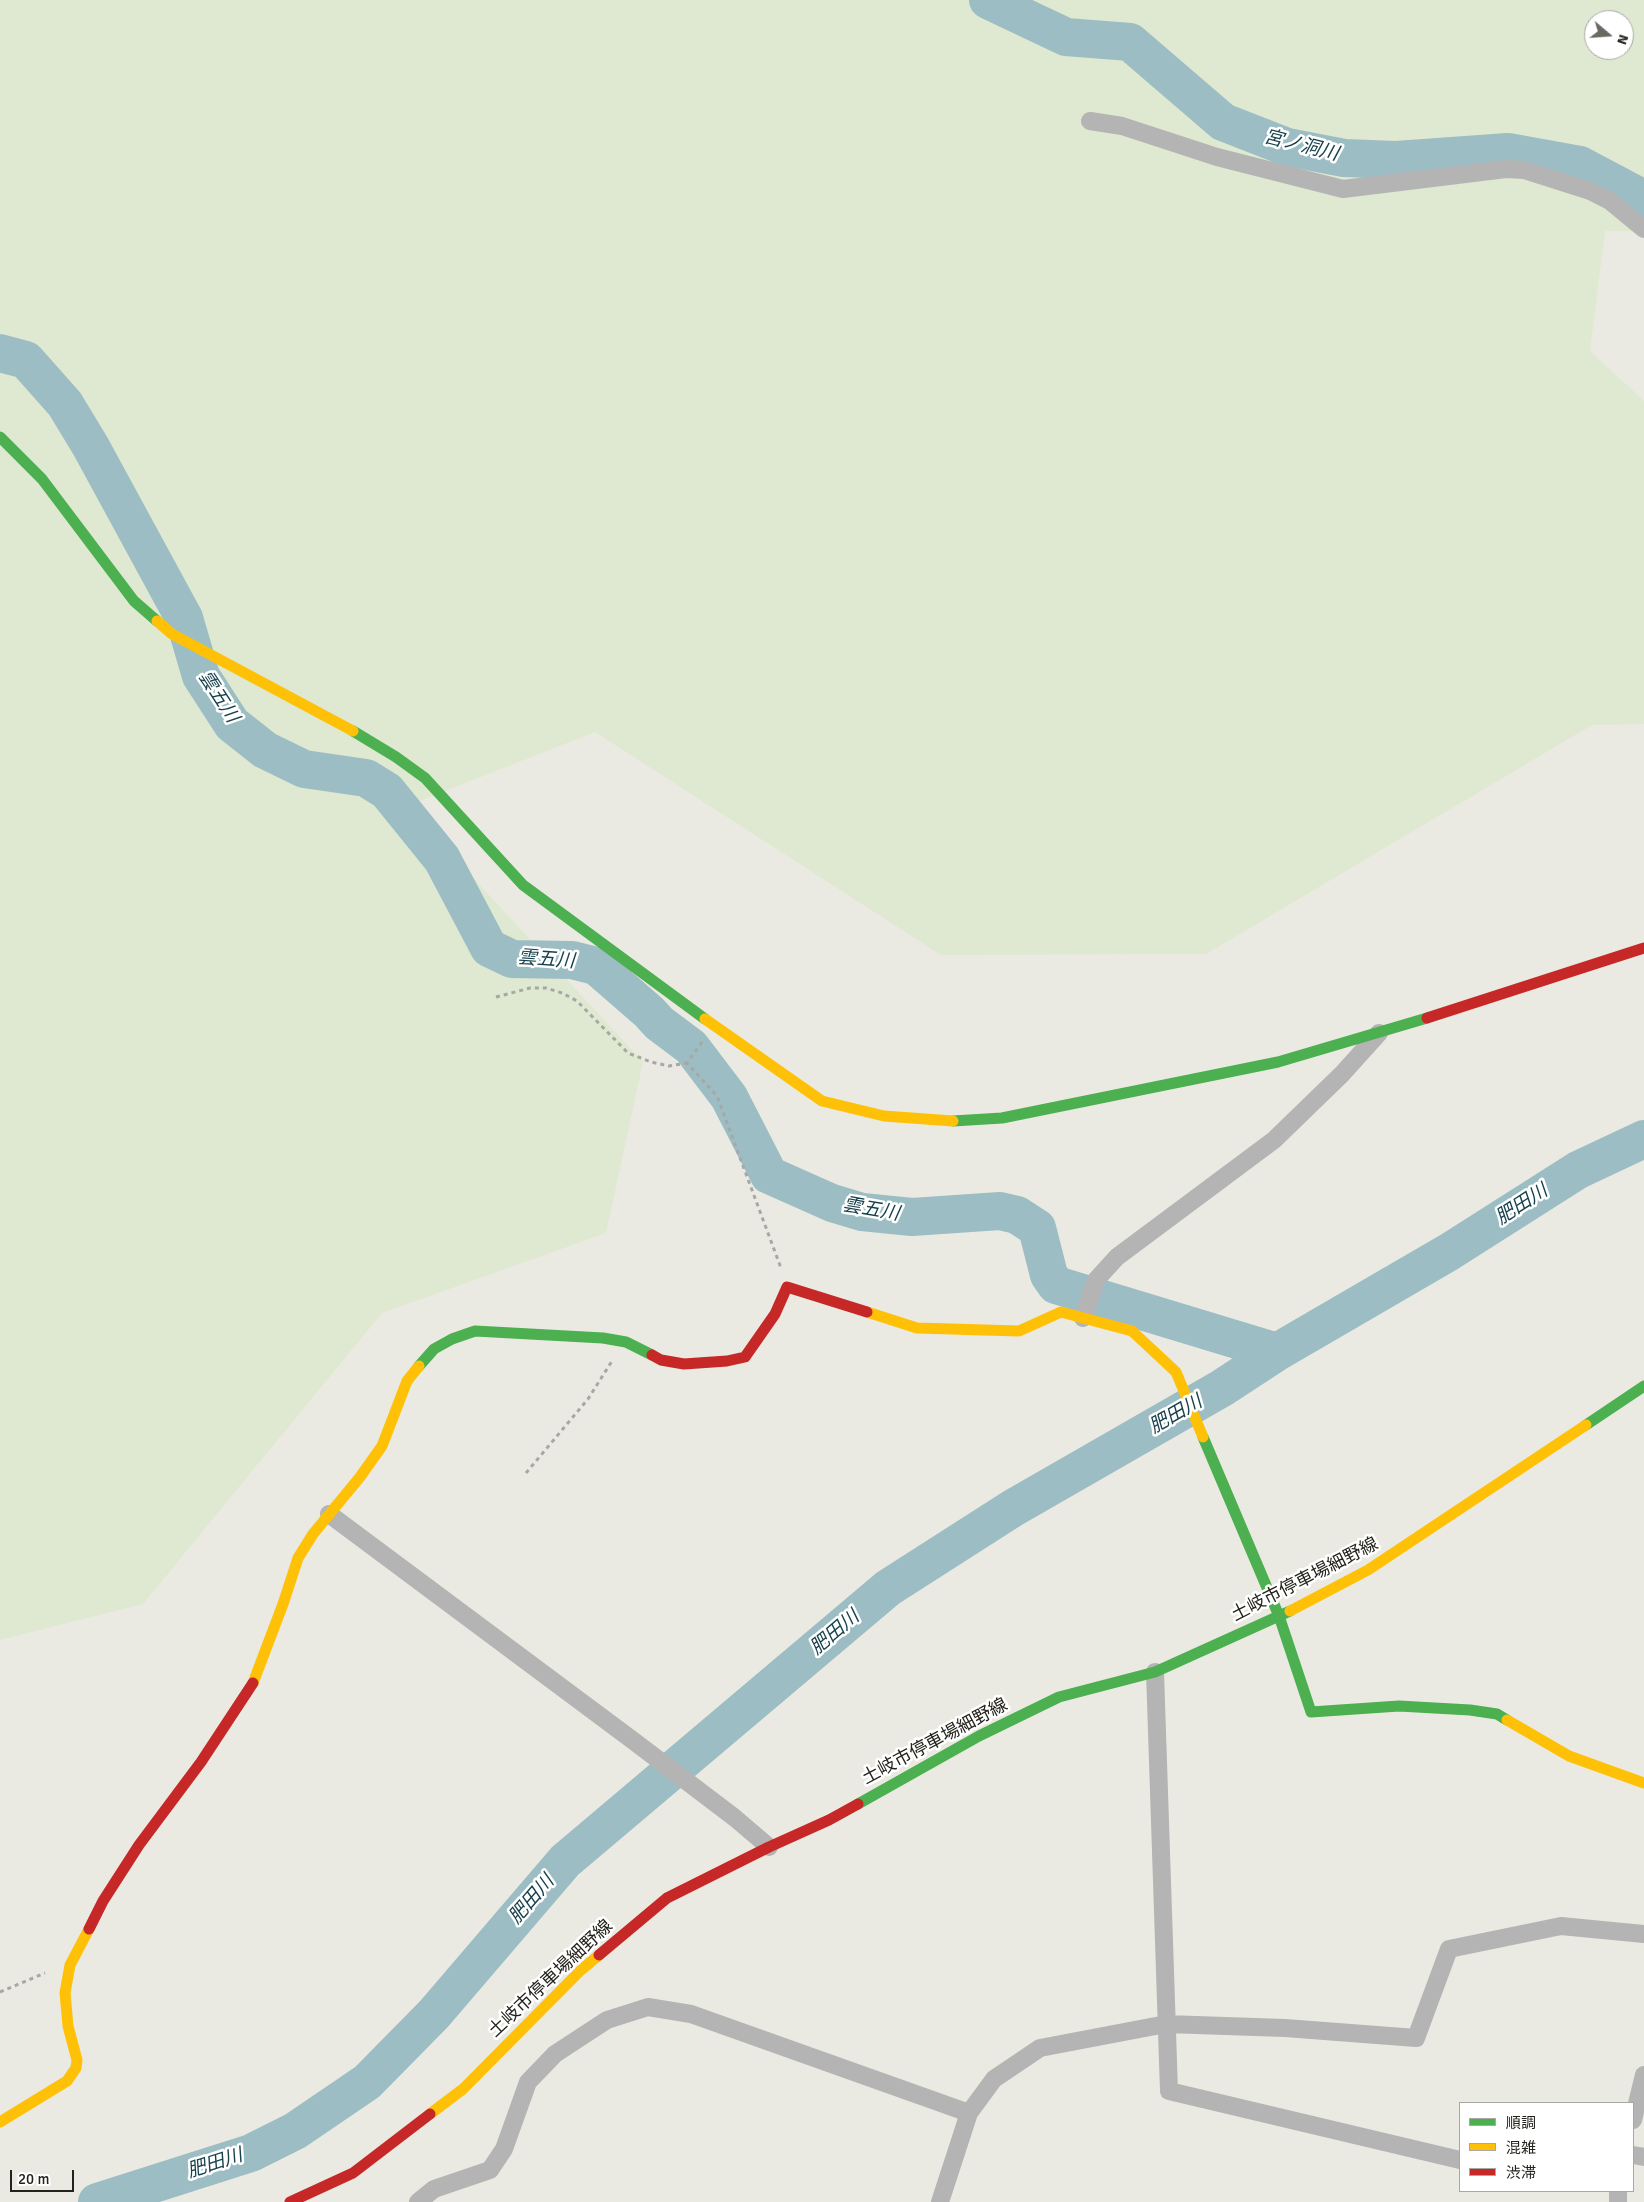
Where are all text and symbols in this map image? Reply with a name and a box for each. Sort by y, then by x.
north arrow [1584,10,1634,60]
text: N [1613,32,1632,47]
water label: 宮ノ洞川 [1261,126,1341,166]
water label: 雲五川 [193,667,243,727]
water label: 雲五川 [517,947,575,973]
water label: 肥田川 [1492,1180,1552,1230]
water label: 雲五川 [841,1194,901,1226]
water label: 肥田川 [1146,1391,1206,1439]
street label: 土岐市停車場細野線 [1228,1534,1382,1626]
water label: 肥田川 [806,1606,864,1660]
street label: 土岐市停車場細野線 [858,1694,1012,1790]
water label: 肥田川 [505,1871,559,1929]
street label: 土岐市停車場細野線 [484,1916,618,2042]
legend [1459,2102,1634,2192]
text: 順調 [1506,2114,1536,2132]
text: 混雑 [1506,2139,1536,2157]
water label: 肥田川 [184,2144,246,2184]
scale bar [12,2160,76,2192]
text: 渋滞 [1506,2164,1536,2182]
text: 20 m [18,2170,49,2188]

